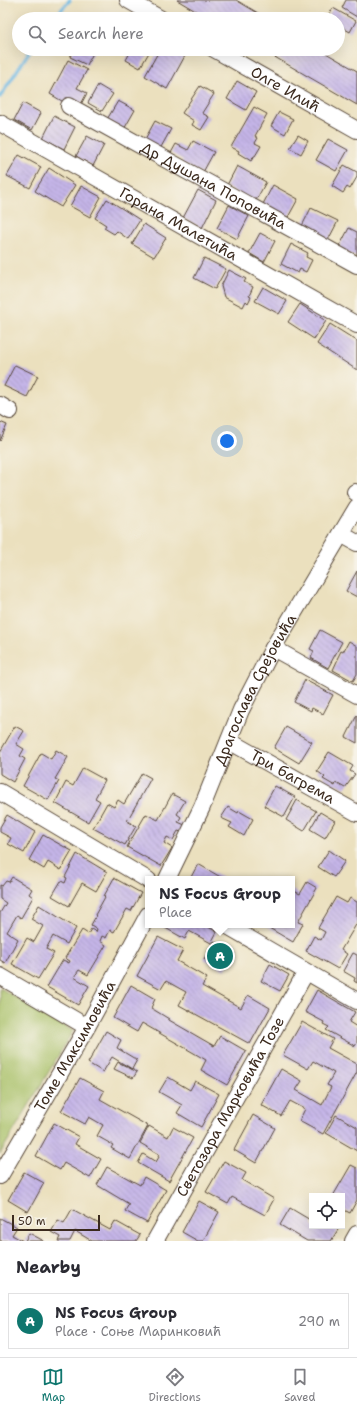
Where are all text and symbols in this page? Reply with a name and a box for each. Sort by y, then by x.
search box [12,12,345,56]
icon: search [26,23,48,45]
text: Search here [58,24,144,44]
street label: Олге Илић [247,62,324,117]
street label: Др Душана Поповића [137,137,290,234]
street label: Горана Малетића [116,183,242,266]
your location [217,431,237,451]
street label: Драгослава Срејовића [210,610,301,768]
street label: Три багрема [247,745,339,809]
popup [145,876,295,928]
text: NS Focus Group [159,884,281,904]
text: Place [159,904,192,921]
pin: A [207,941,233,971]
street label: Томе Максимовића [30,977,121,1115]
street label: Светозара Марковића Тозе [172,1013,289,1201]
map controls [309,1193,345,1229]
button: locate [309,1193,345,1229]
scale bar [12,1213,100,1232]
text: 50 m [18,1214,46,1229]
text: Nearby [16,1256,81,1278]
text: NS Focus Group [55,1303,177,1323]
text: A [25,1313,35,1330]
text: 290 m [298,1313,340,1330]
text: Place · Соње Маринковић [55,1323,221,1340]
tab: Map [42,1366,65,1405]
tab: Directions [148,1366,201,1405]
tab: Saved [284,1366,315,1405]

